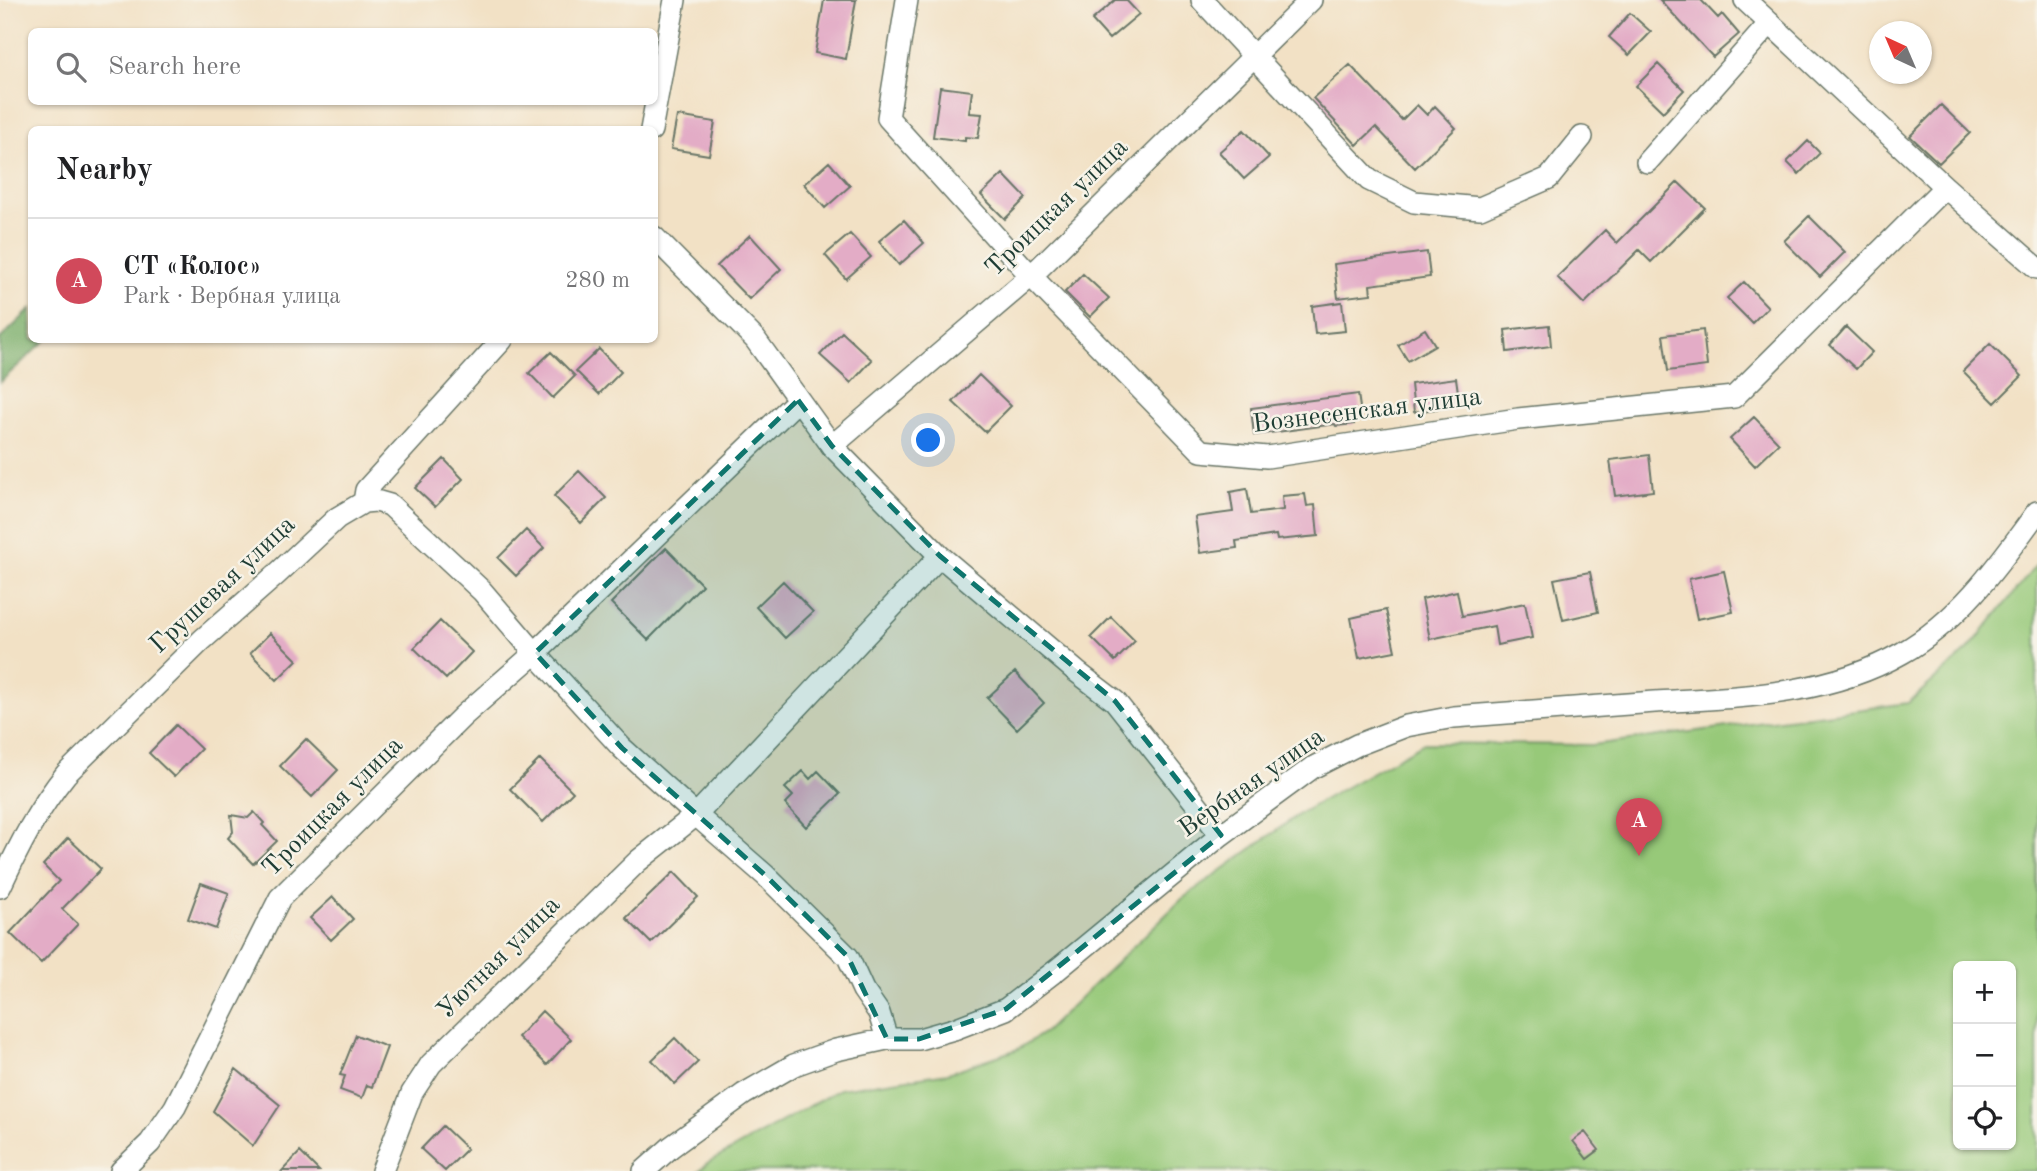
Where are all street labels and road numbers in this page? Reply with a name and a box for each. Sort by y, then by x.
street label: Троицкая улица [981,134,1133,282]
street label: Вознесенская улица [1251,384,1483,438]
street label: Грушевая улица [145,511,301,659]
street label: Вербная улица [1175,723,1329,843]
street label: Троицкая улица [258,732,408,882]
street label: Уютная улица [433,892,565,1024]

